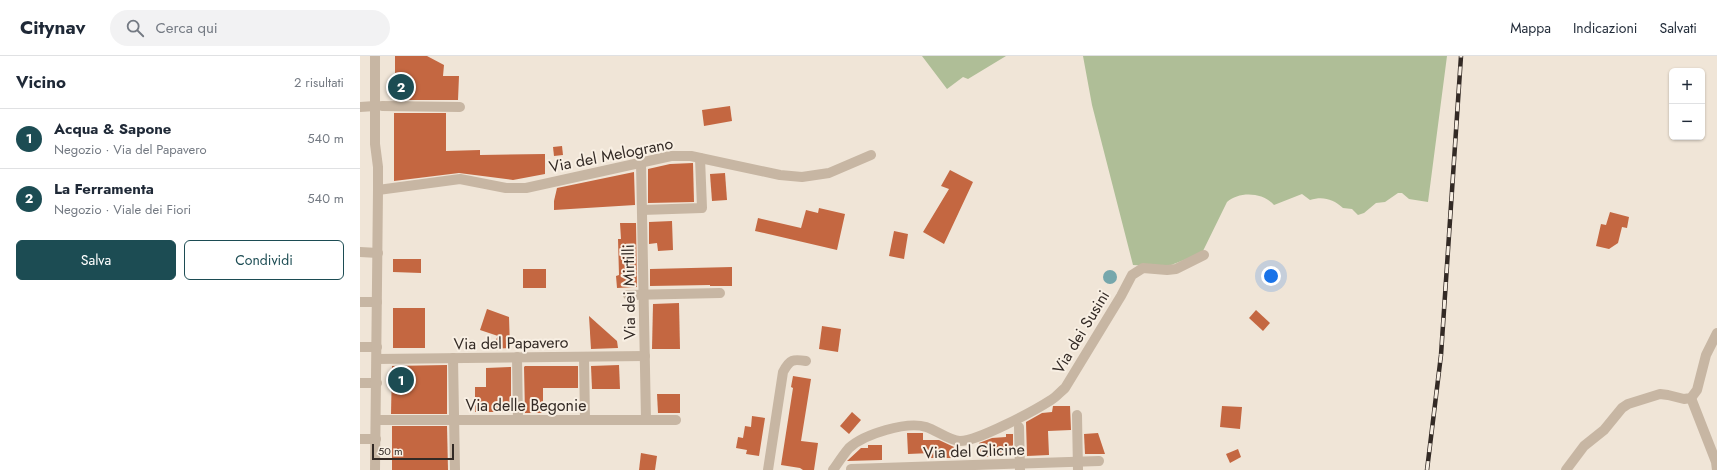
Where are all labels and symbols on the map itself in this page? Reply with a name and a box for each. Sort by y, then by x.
pin: 2 [388,72,414,102]
street label: Via del Melograno [547,132,675,178]
street label: Via dei Mirtilli [617,244,641,340]
your location [1261,266,1281,286]
street label: Via dei Susini [1047,286,1115,378]
street label: Via del Papavero [453,330,569,356]
pin: 1 [388,365,414,395]
street label: Via delle Begonie [466,394,586,417]
street label: Via del Glicine [923,438,1025,464]
scale bar [372,442,454,461]

